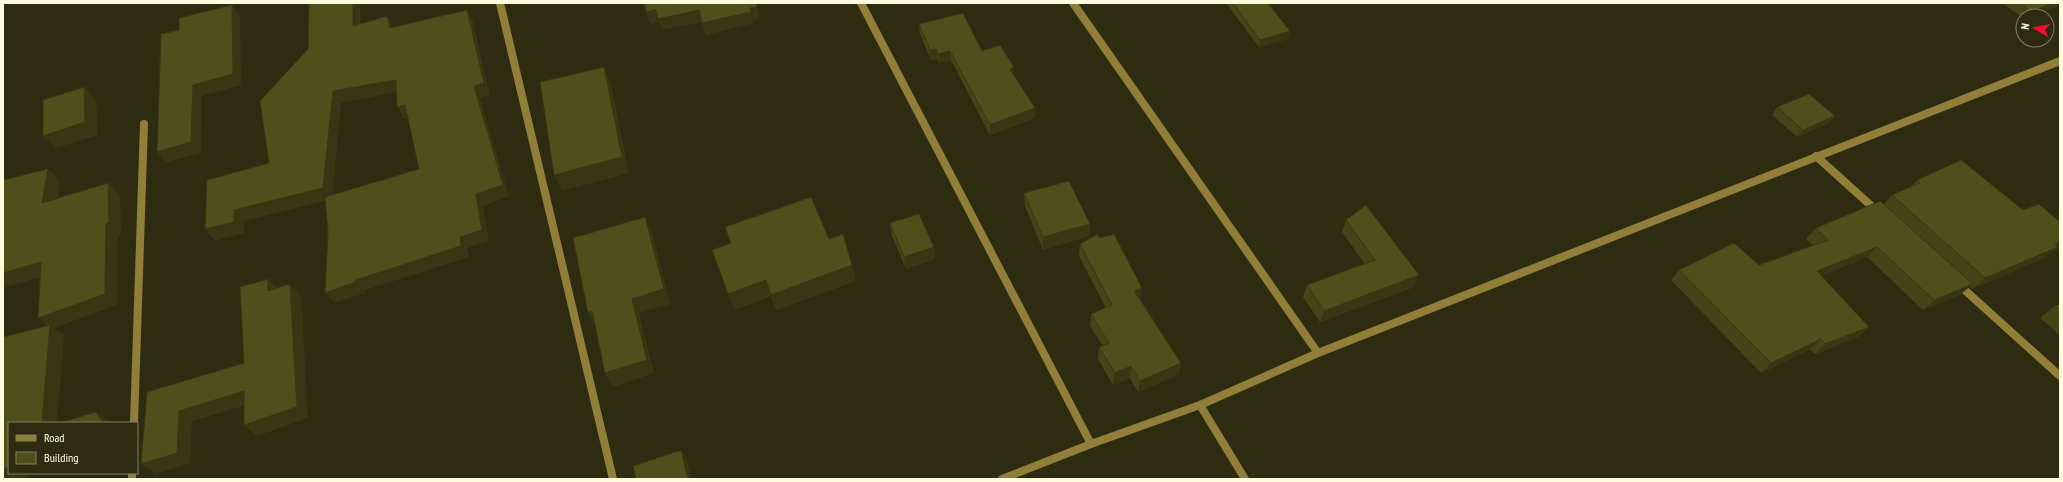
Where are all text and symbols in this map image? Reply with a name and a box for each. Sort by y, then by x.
north arrow [2015,8,2055,48]
text: N [2018,22,2033,30]
legend [8,422,138,474]
text: Road [44,430,64,445]
text: Building [44,450,79,465]

